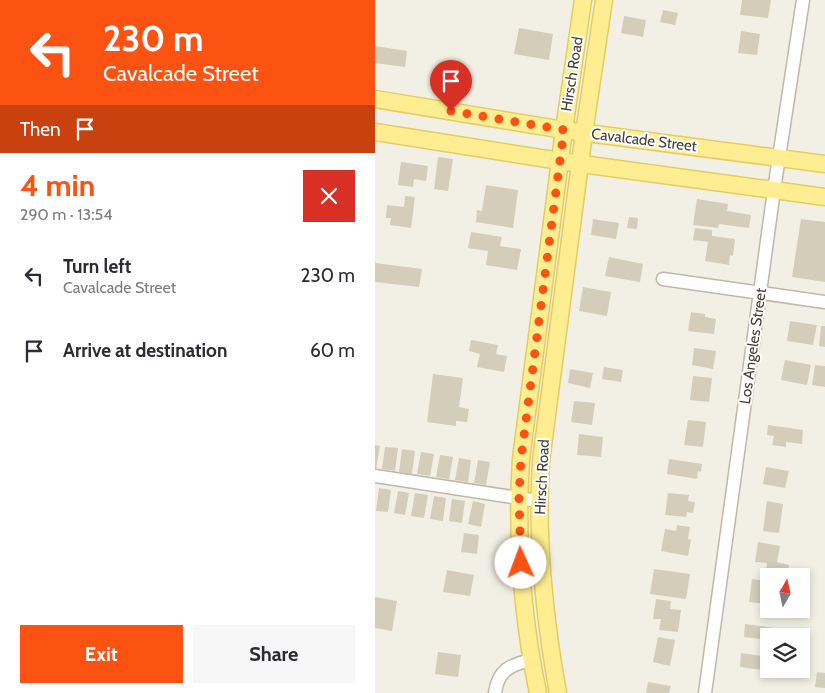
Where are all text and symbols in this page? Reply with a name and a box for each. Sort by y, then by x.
text: 230 m [103,17,203,60]
icon: left [20,20,85,85]
street label: Hirsch Road [557,35,587,113]
text: Cavalcade Street [103,60,259,87]
pin [430,60,472,111]
icon: arrive [437,67,465,95]
icon: arrive [71,115,99,143]
text: Then [20,118,61,141]
street label: Cavalcade Street [590,125,698,155]
text: 4 min [20,167,95,204]
button: close [303,170,355,222]
text: 290 m · 13:54 [20,205,112,224]
text: Turn left [63,255,131,278]
icon: left [20,262,48,290]
text: 230 m [301,264,355,287]
text: Cavalcade Street [63,278,176,297]
street label: Los Angeles Street [736,287,770,405]
icon: arrive [20,337,48,365]
text: Arrive at destination [63,339,227,362]
text: 60 m [310,339,355,362]
street label: Hirsch Road [531,439,553,515]
position arrow [494,536,546,588]
north arrow [760,568,810,618]
map controls [760,568,810,678]
button: Exit [20,625,183,683]
button: Share [193,625,355,683]
button: layers [760,628,810,678]

